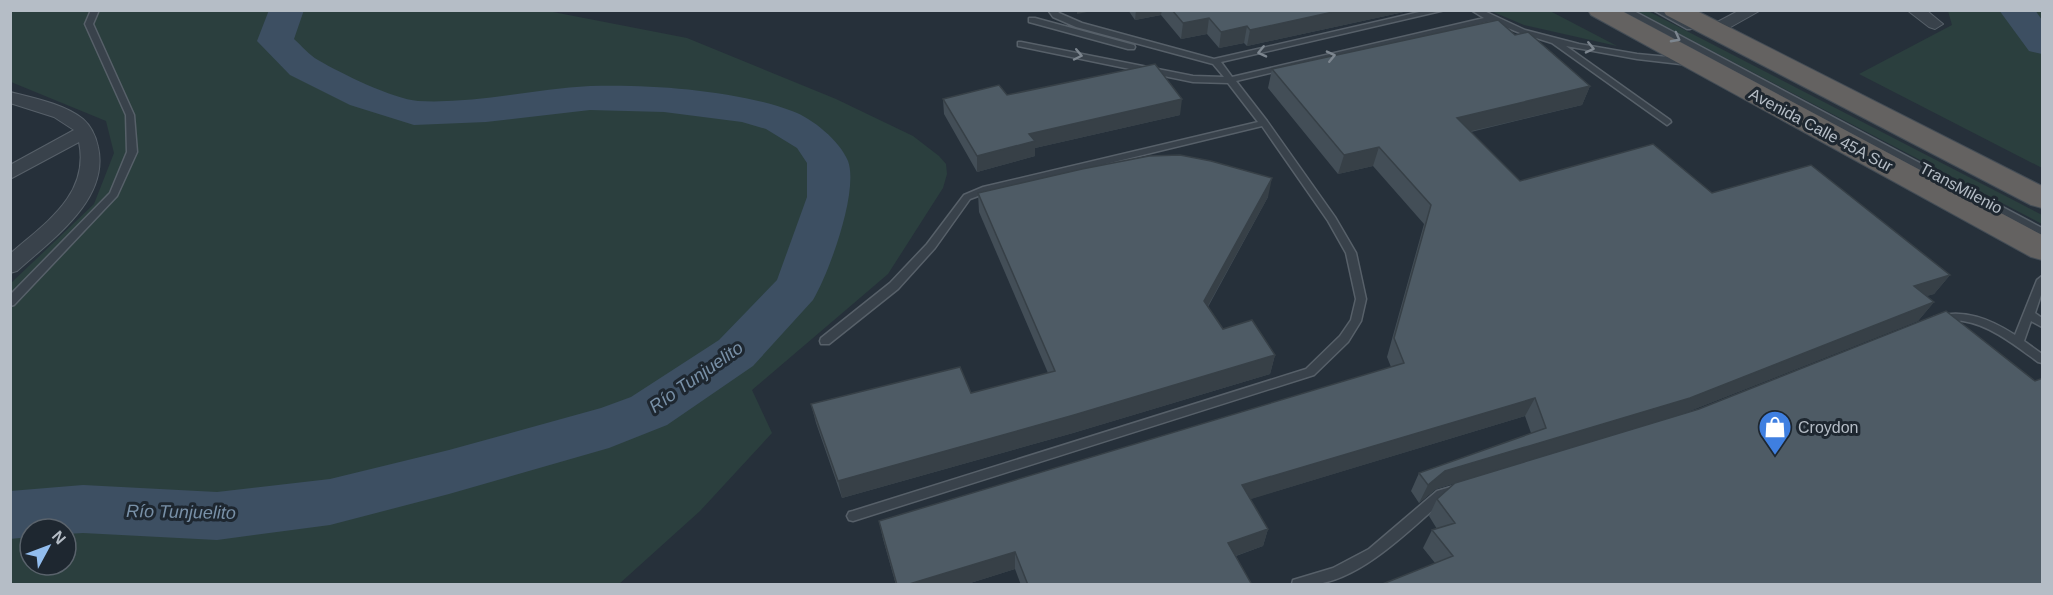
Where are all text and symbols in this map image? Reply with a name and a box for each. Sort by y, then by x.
one-way arrow [1670,31,1681,42]
one-way arrow [1585,40,1595,53]
one-way arrow [1257,45,1267,58]
one-way arrow [1073,48,1083,61]
one-way arrow [1325,51,1335,64]
street label: Avenida Calle 45A Sur [1746,85,1896,175]
street label: TransMilenio [1917,159,2005,217]
water label: Río Tunjuelito [645,337,747,417]
shop icon: Croydon [1757,409,1793,456]
place label: Croydon [1798,419,1858,436]
water label: Río Tunjuelito [126,501,236,523]
north arrow [18,517,78,577]
text: N [49,528,69,547]

